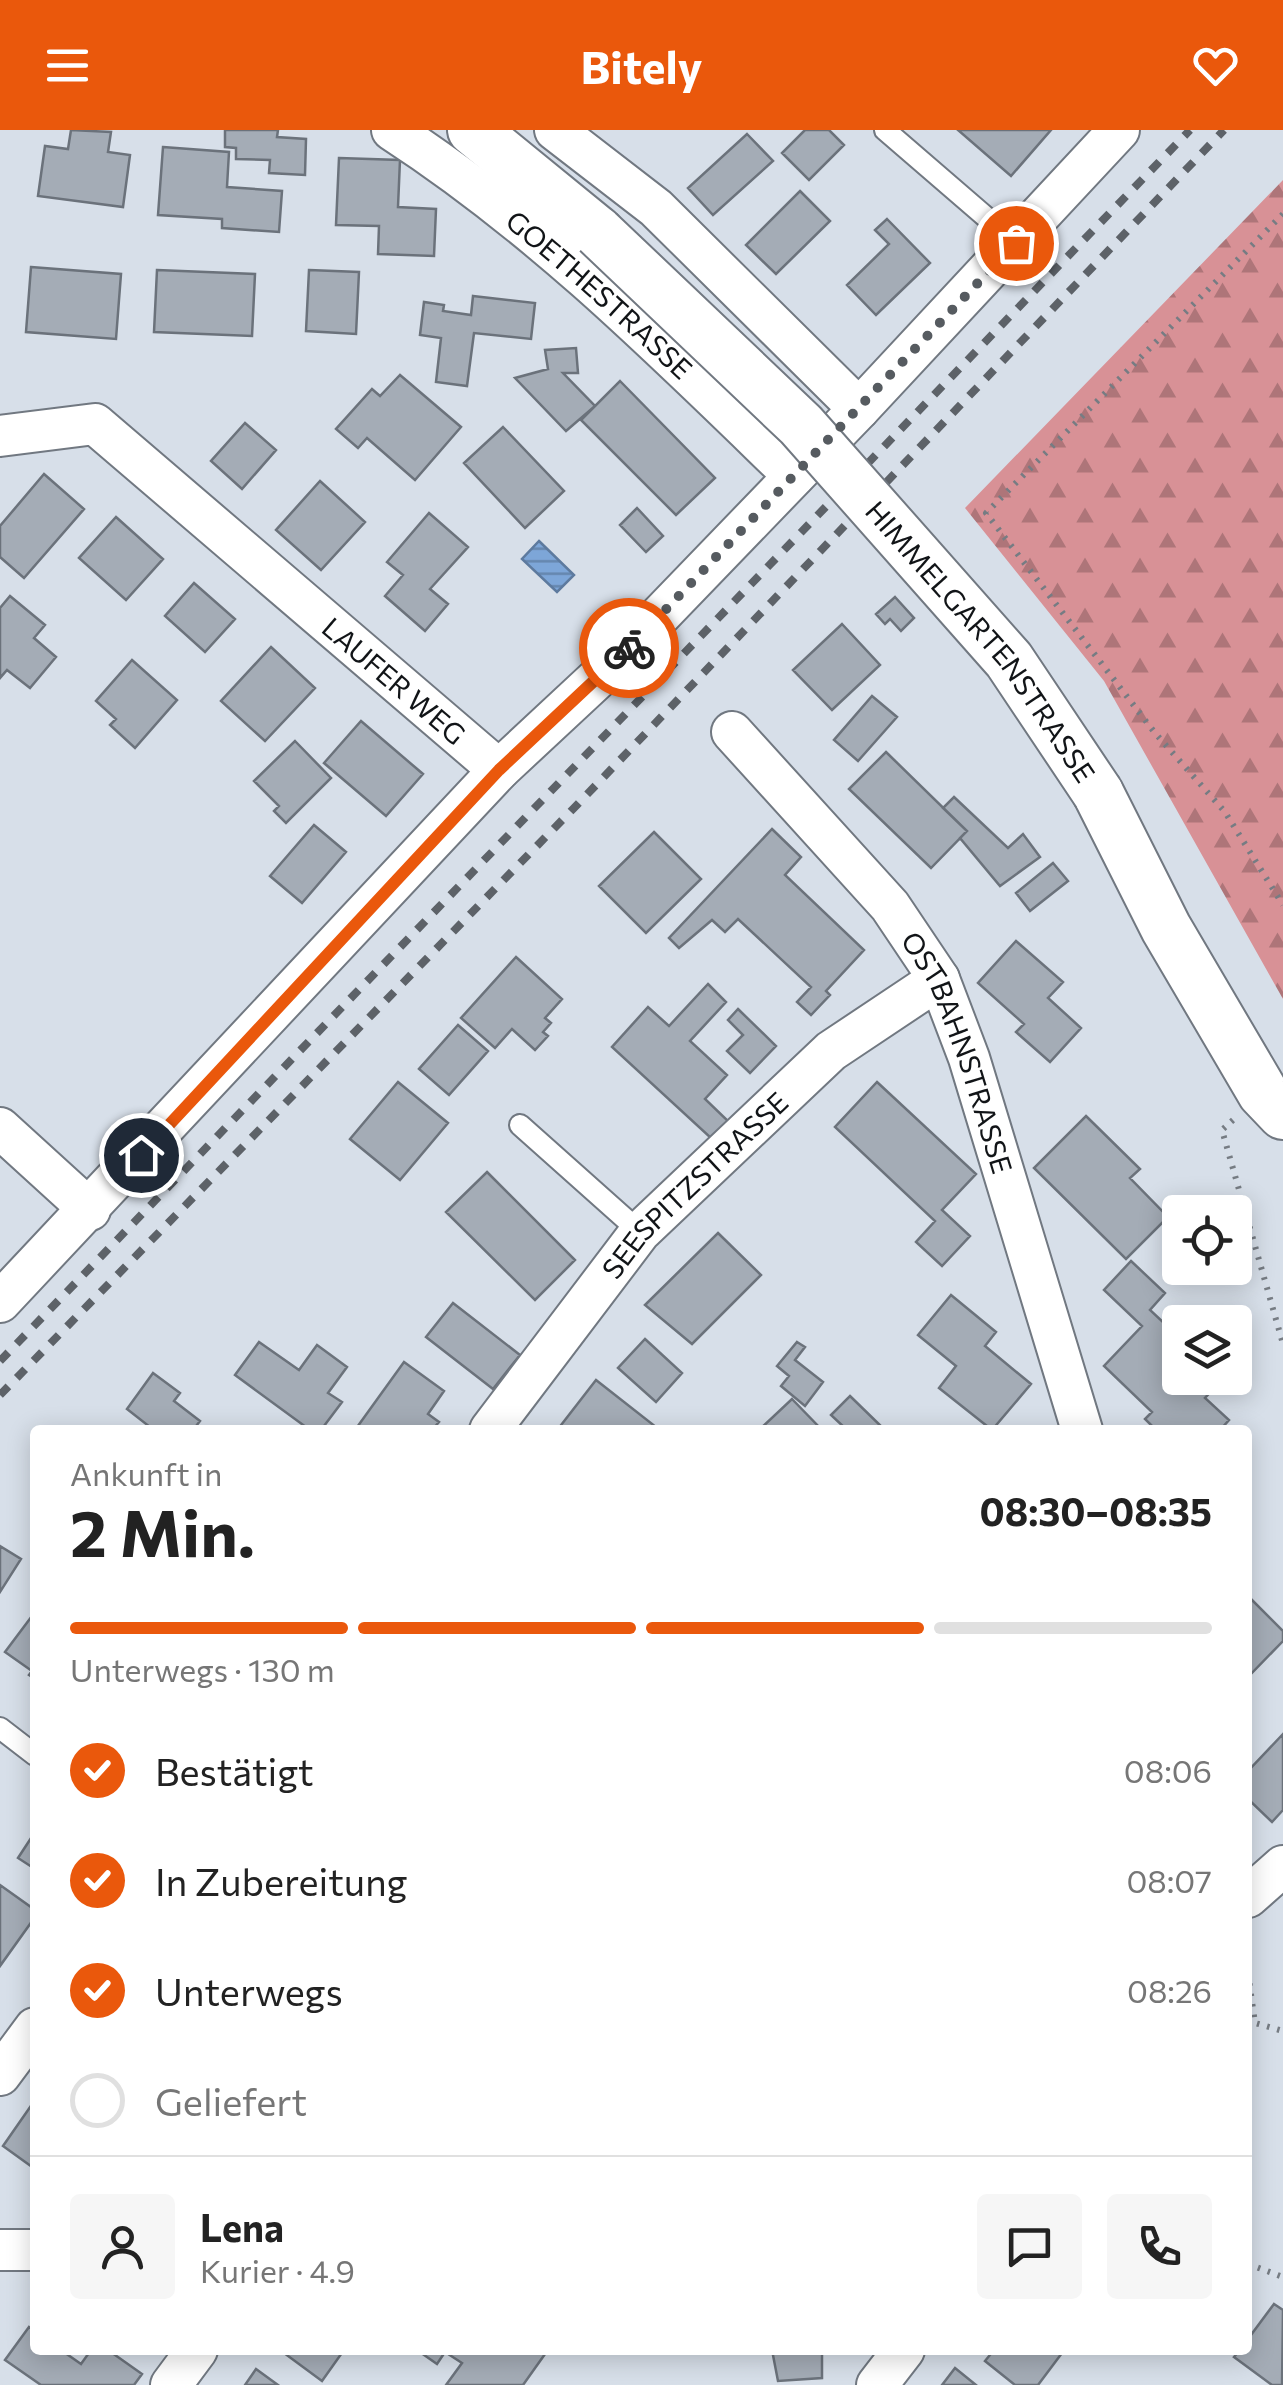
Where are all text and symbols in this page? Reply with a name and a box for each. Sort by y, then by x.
icon: menu [40,38,95,93]
text: Bitely [581,38,702,93]
icon: heart [1188,38,1243,93]
pin [974,201,1059,286]
street label: GOETHESTRASSE [500,203,700,386]
icon: bag [989,216,1044,271]
street label: HIMMELGARTENSTRASSE [859,494,1103,788]
courier [579,598,679,698]
street label: LAUFER WEG [316,610,473,751]
icon: bike [602,621,657,676]
street label: OSTBAHNSTRASSE [895,925,1020,1177]
street label: SEESPITZSTRASSE [594,1084,794,1285]
pin [99,1113,184,1198]
icon: home [114,1128,169,1183]
map controls [1162,1195,1252,1395]
button: locate [1162,1195,1252,1285]
button: layers [1162,1305,1252,1395]
text: Ankunft in [70,1453,222,1493]
text: 08:30–08:35 [979,1487,1212,1534]
text: 2 Min. [70,1491,255,1570]
text: Unterwegs · 130 m [70,1649,335,1689]
icon: check [70,1743,125,1798]
text: Bestätigt [155,1747,314,1794]
text: 08:06 [1124,1750,1212,1790]
icon: check [70,1853,125,1908]
text: In Zubereitung [155,1857,407,1904]
text: 08:07 [1126,1860,1212,1900]
icon: check [70,1963,125,2018]
text: Unterwegs [155,1967,343,2014]
text: 08:26 [1127,1970,1212,2010]
text: Geliefert [155,2077,307,2124]
button: person [70,2194,175,2299]
button: chat [977,2194,1082,2299]
button: phone [1107,2194,1212,2299]
text: Lena [200,2203,284,2250]
text: Kurier · 4.9 [200,2250,355,2290]

